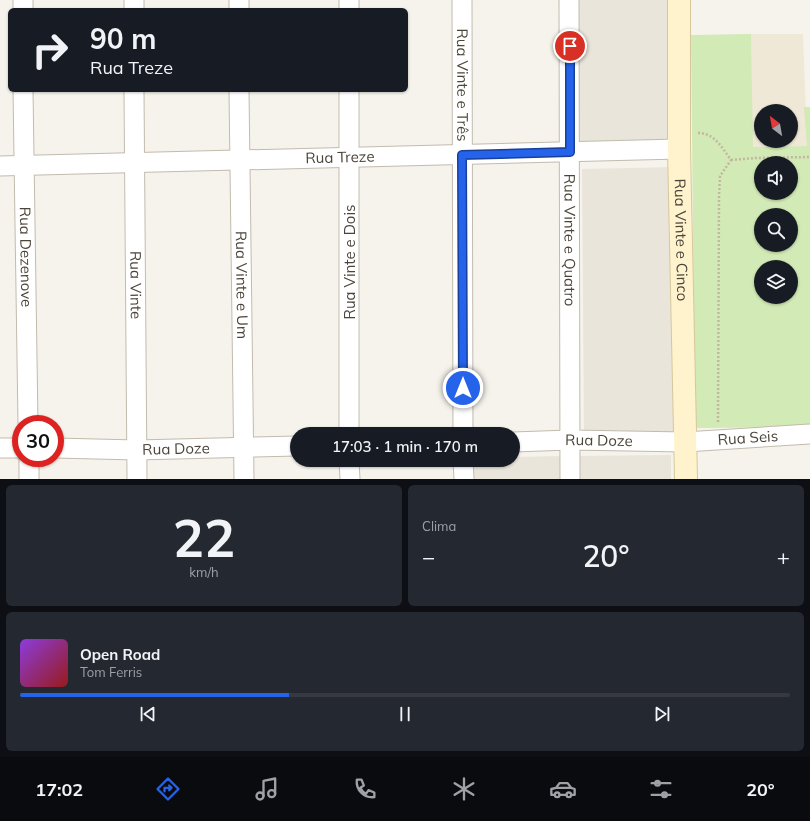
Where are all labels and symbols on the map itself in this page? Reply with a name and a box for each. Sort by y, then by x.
street label: Rua Vinte e Três [453,28,472,142]
pin [553,29,587,63]
north arrow [754,104,798,148]
street label: Rua Treze [305,147,375,167]
street label: Rua Vinte e Quatro [560,174,580,306]
street label: Rua Vinte e Cinco [671,178,692,302]
street label: Rua Vinte e Dois [340,205,359,319]
street label: Rua Dezenove [16,207,36,307]
street label: Rua Vinte e Um [232,231,252,339]
street label: Rua Vinte [126,251,146,319]
position arrow [442,367,484,409]
speed limit sign: 30 [12,415,64,467]
street label: Rua Seis [717,426,779,449]
street label: Rua Doze [565,430,633,450]
street label: Rua Doze [142,438,210,459]

